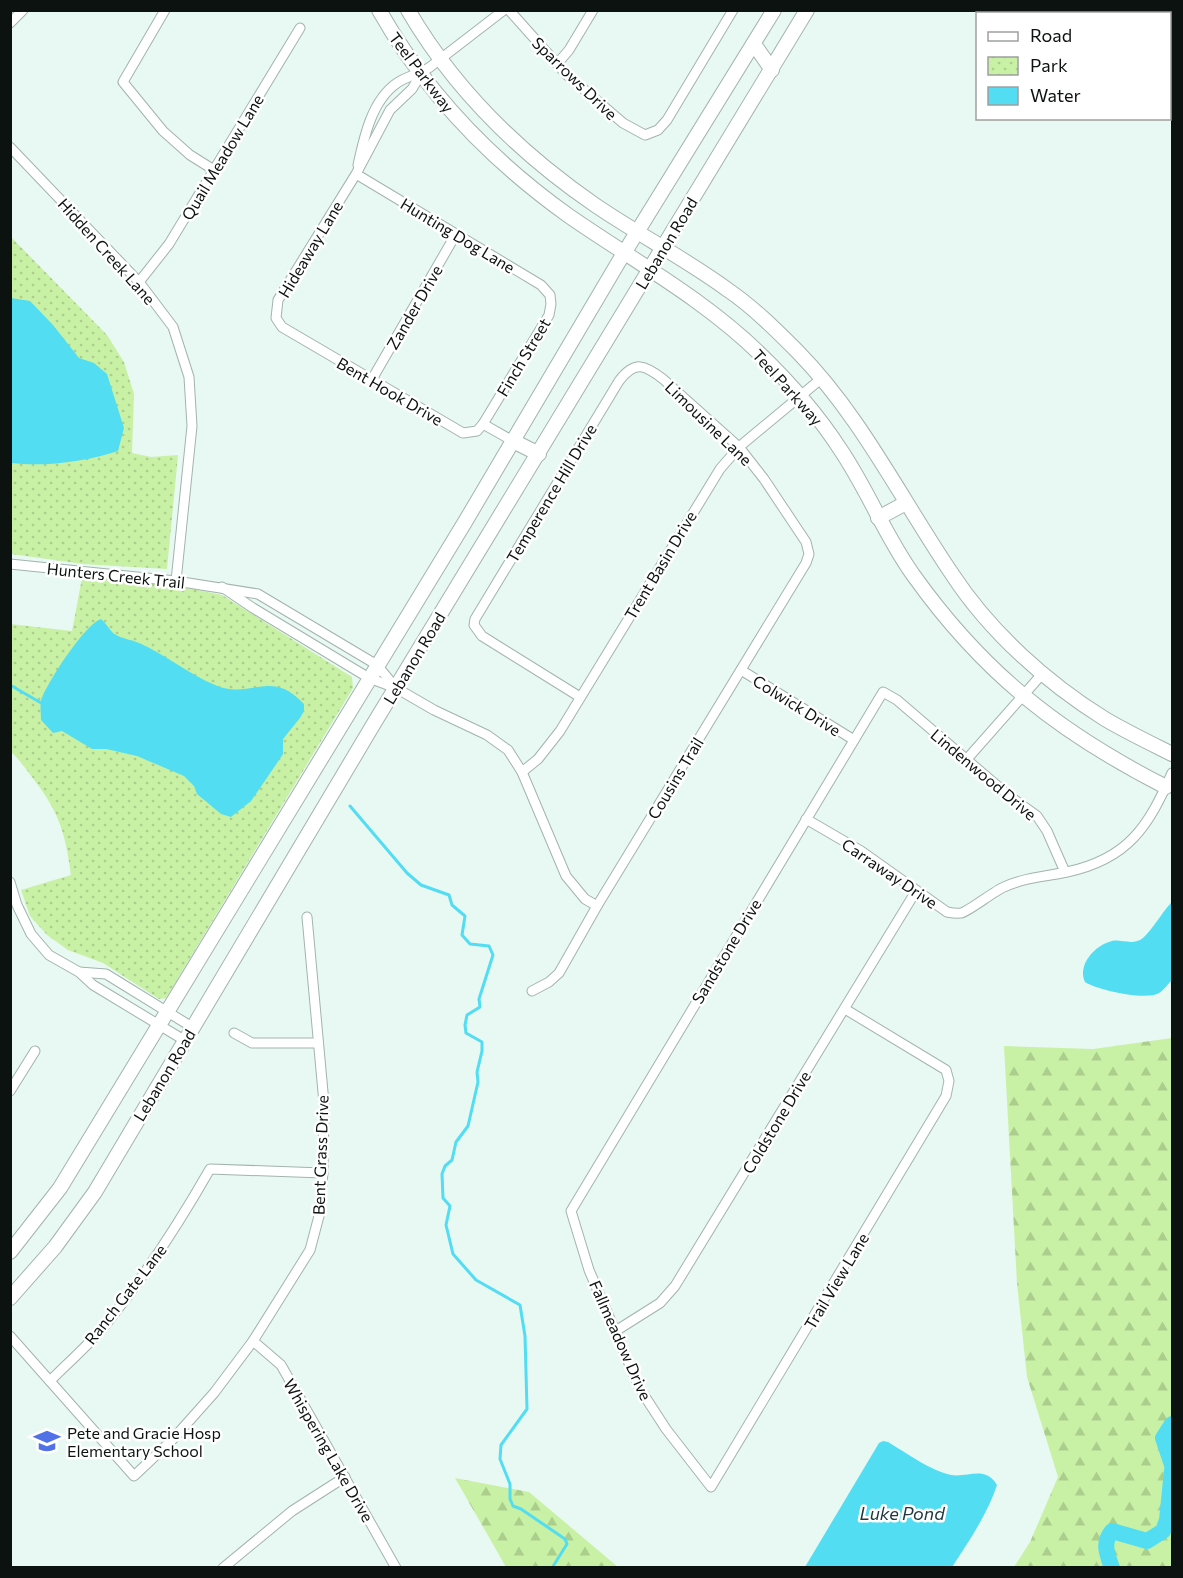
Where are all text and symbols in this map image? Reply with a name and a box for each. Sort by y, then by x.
legend [976,12,1171,120]
text: Road [1030,24,1072,46]
street label: Teel Parkway [386,28,458,116]
street label: Sparrows Drive [529,33,621,123]
text: Park [1030,54,1068,76]
text: Water [1030,84,1081,106]
street label: Quail Meadow Lane [177,91,267,223]
street label: Hunting Dog Lane [397,193,519,277]
street label: Hidden Creek Lane [54,194,160,308]
street label: Lebanon Road [631,194,701,292]
street label: Hideaway Lane [274,197,346,301]
street label: Zander Drive [382,262,446,352]
street label: Finch Street [492,314,554,400]
street label: Teel Parkway [749,345,827,429]
street label: Bent Hook Drive [334,353,446,429]
street label: Limousine Lane [662,377,756,469]
street label: Temperence Hill Drive [502,420,600,566]
street label: Trent Basin Drive [620,507,700,623]
street label: Hunters Creek Trail [46,558,186,592]
street label: Lebanon Road [379,609,449,707]
street label: Colwick Drive [750,670,844,740]
street label: Lindenwood Drive [927,724,1041,824]
street label: Cousins Trail [643,734,707,822]
street label: Carraway Drive [839,834,941,912]
street label: Sandstone Drive [687,895,765,1007]
street label: Lebanon Road [129,1026,199,1124]
street label: Coldstone Drive [738,1067,814,1177]
street label: Bent Grass Drive [308,1095,332,1215]
street label: Trail View Lane [800,1229,872,1333]
street label: Ranch Gate Lane [80,1240,170,1348]
street label: Fallmeadow Drive [586,1277,656,1403]
street label: Whispering Lake Drive [280,1375,378,1525]
place label: Pete and Gracie Hosp Elementary School [67,1423,221,1460]
school or university icon: Pete and Gracie Hosp Elementary School [32,1426,62,1456]
water label: Luke Pond [859,1502,945,1524]

